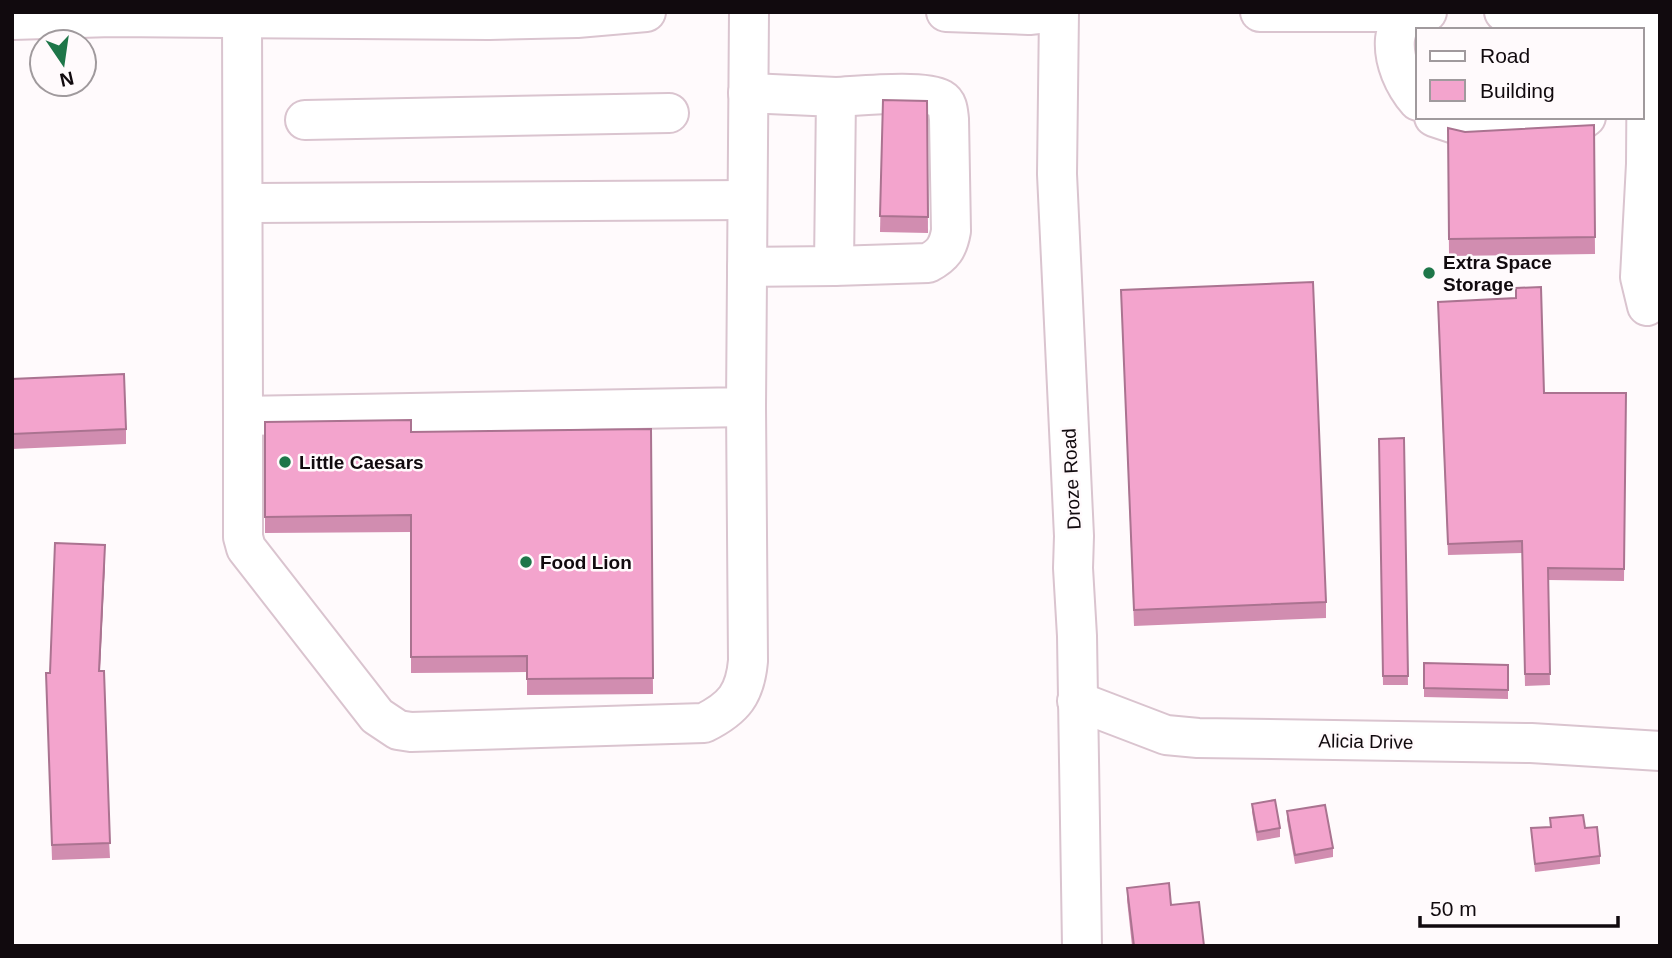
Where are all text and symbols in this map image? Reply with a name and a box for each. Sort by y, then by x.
north arrow [28,28,98,98]
legend [1416,28,1644,119]
text: Road [1480,44,1530,67]
text: N [58,67,76,91]
text: Building [1480,79,1555,102]
place label: Extra Space Storage [1443,252,1552,295]
marker: Extra Space Storage [1421,265,1437,281]
street label: Droze Road [1058,428,1085,530]
place label: Little Caesars [299,452,424,473]
marker: Little Caesars [277,454,293,470]
place label: Food Lion [540,552,632,573]
marker: Food Lion [518,554,534,570]
street label: Alicia Drive [1318,730,1414,753]
scale bar [1420,884,1618,928]
text: 50 m [1430,897,1477,920]

